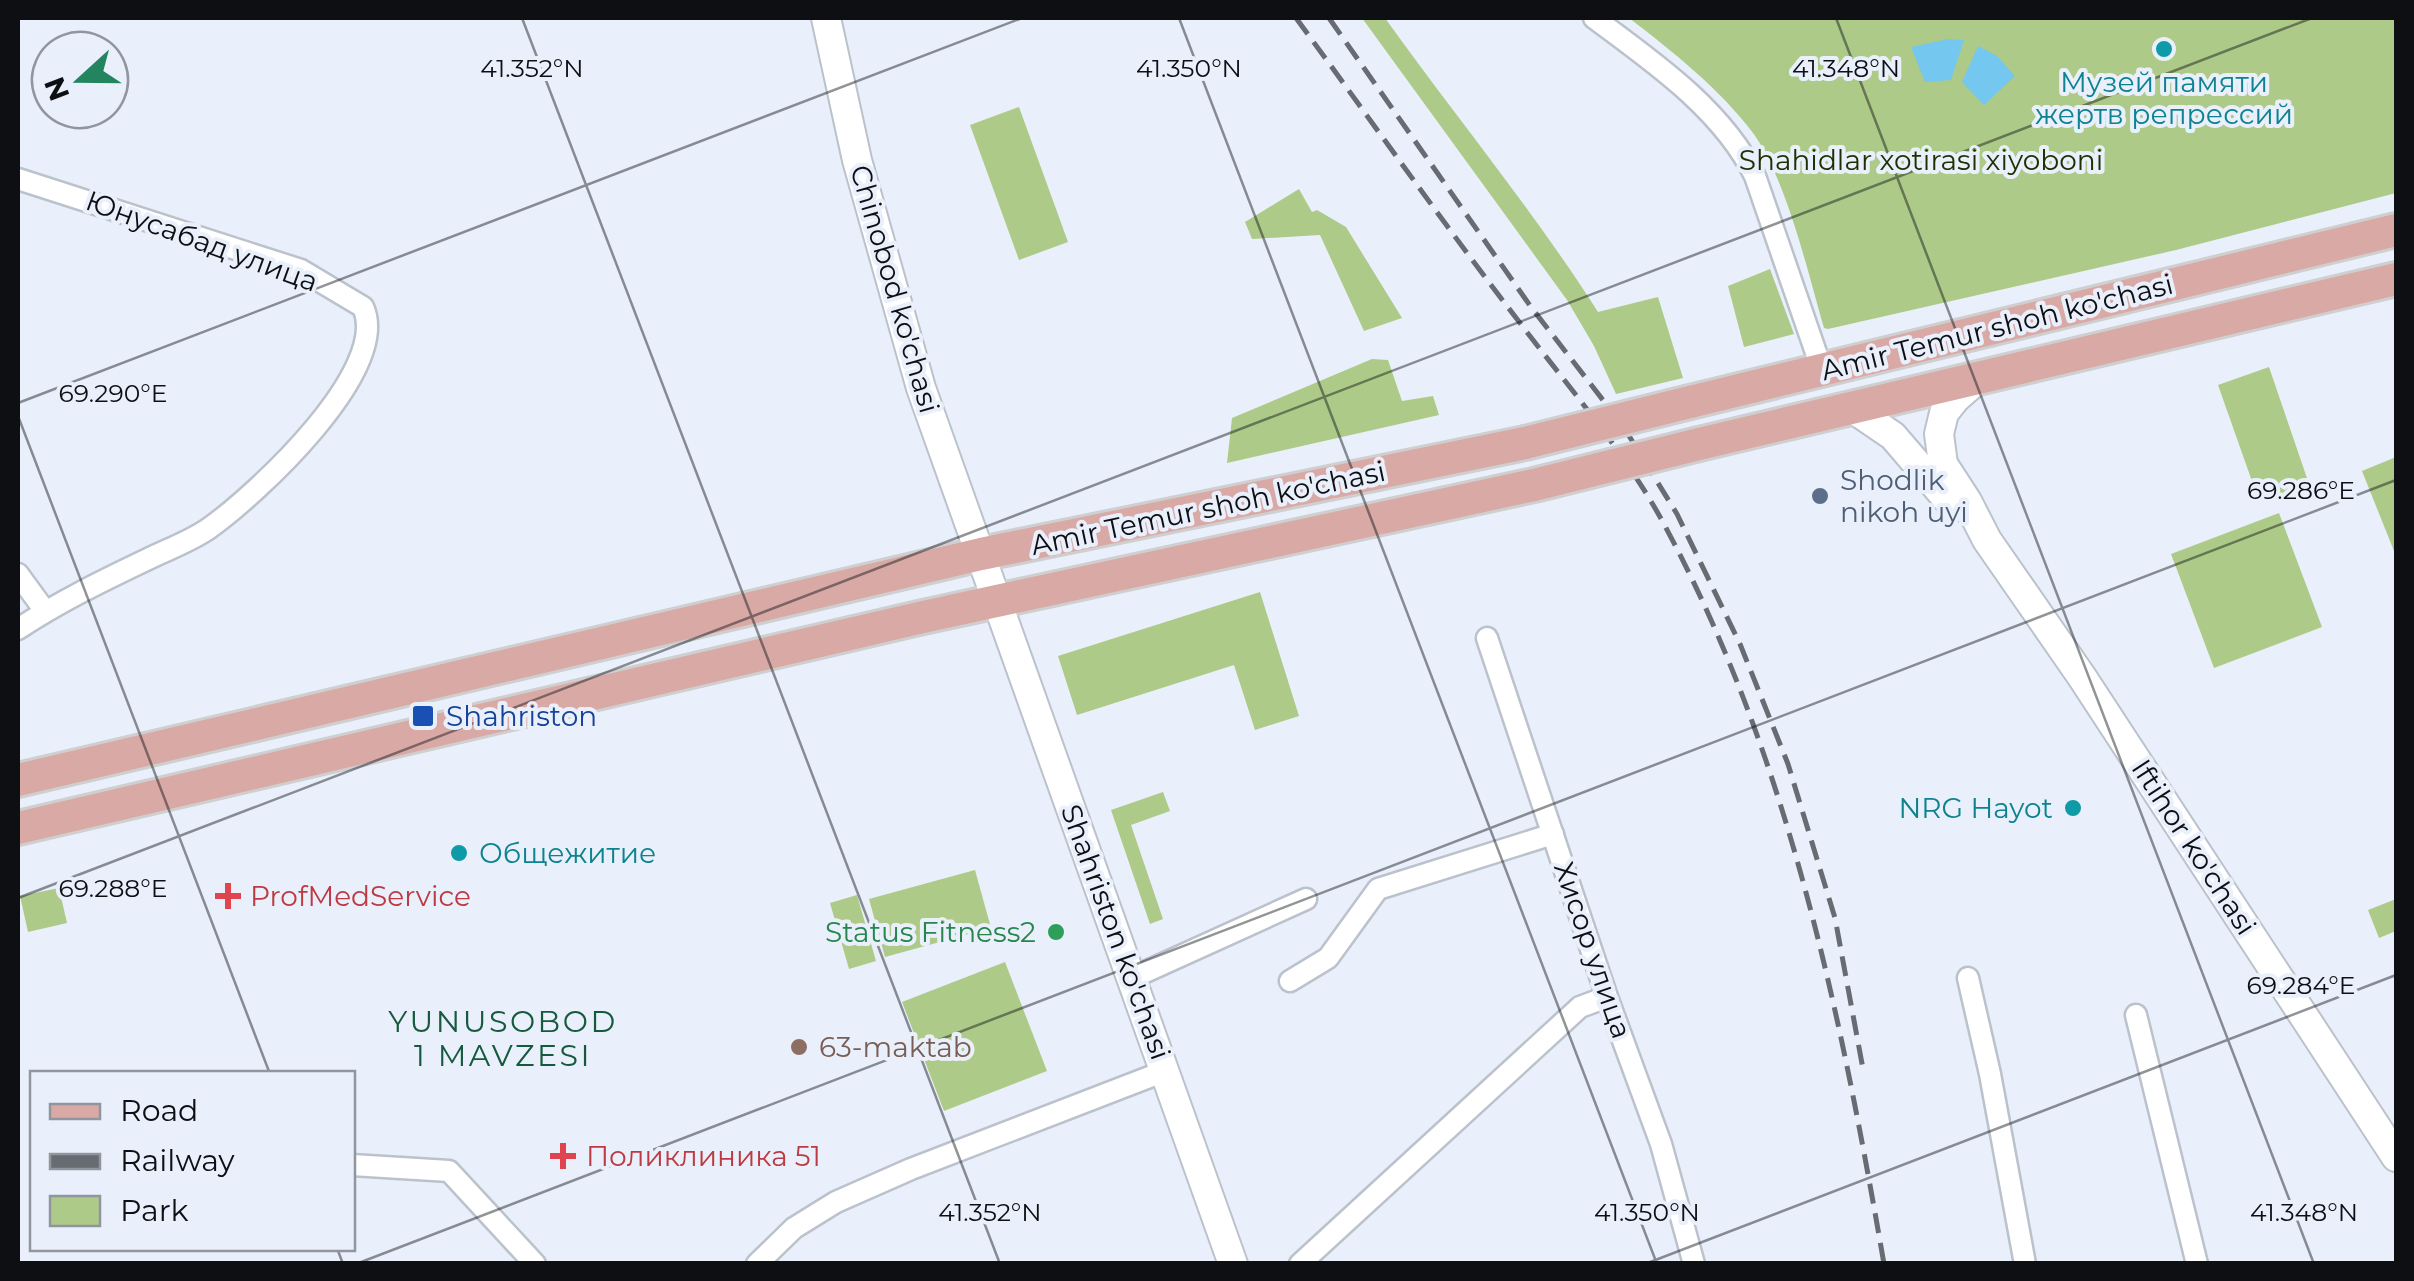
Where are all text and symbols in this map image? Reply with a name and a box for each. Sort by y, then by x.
north arrow [30,30,130,130]
marker: Музей памяти жертв репрессий [2153,38,2175,60]
text: 41.352°N [480,53,584,83]
text: 41.350°N [1136,53,1242,83]
text: 41.348°N [1792,53,1900,83]
place label: Музей памяти жертв репрессий [2035,65,2293,131]
text: N [37,72,77,106]
park label: Shahidlar xotirasi xiyoboni [1739,143,2103,177]
street label: Chinobod ko'chasi [843,161,947,417]
street label: Юнусабад улица [81,183,323,299]
street label: Amir Temur shoh ko'chasi [1817,267,2177,387]
text: 69.290°E [59,378,167,408]
street label: Amir Temur shoh ko'chasi [1028,454,1388,562]
place label: Shodlik nikoh uyi [1840,463,1968,529]
text: 69.286°E [2247,475,2355,505]
marker: Shodlik nikoh uyi [1809,485,1831,507]
place label: Shahriston [446,699,597,733]
marker: Shahriston [410,703,436,729]
street label: Iftihor ko'chasi [2125,753,2263,941]
place label: NRG Hayot [1899,791,2053,825]
marker: NRG Hayot [2062,797,2084,819]
street label: Shahriston ko'chasi [1054,800,1178,1064]
place label: Общежитие [479,836,656,870]
marker: Общежитие [448,842,470,864]
street label: Хисор улица [1547,857,1639,1043]
text: 69.288°E [58,873,168,903]
place label: ProfMedService [250,879,471,913]
marker: ProfMedService [215,883,241,909]
place label: Status Fitness2 [825,915,1036,949]
marker: Status Fitness2 [1045,921,1067,943]
text: 69.284°E [2247,970,2355,1000]
district label: YUNUSOBOD 1 MAVZESI [388,1003,618,1074]
place label: 63-maktab [819,1030,972,1064]
marker: 63-maktab [788,1036,810,1058]
legend [30,1071,355,1251]
text: Road [120,1092,198,1129]
place label: Поликлиника 51 [586,1139,821,1173]
text: Railway [120,1142,235,1179]
marker: Поликлиника 51 [550,1143,576,1169]
text: Park [120,1192,189,1229]
text: 41.352°N [938,1197,1042,1227]
text: 41.350°N [1594,1197,1700,1227]
text: 41.348°N [2250,1197,2358,1227]

